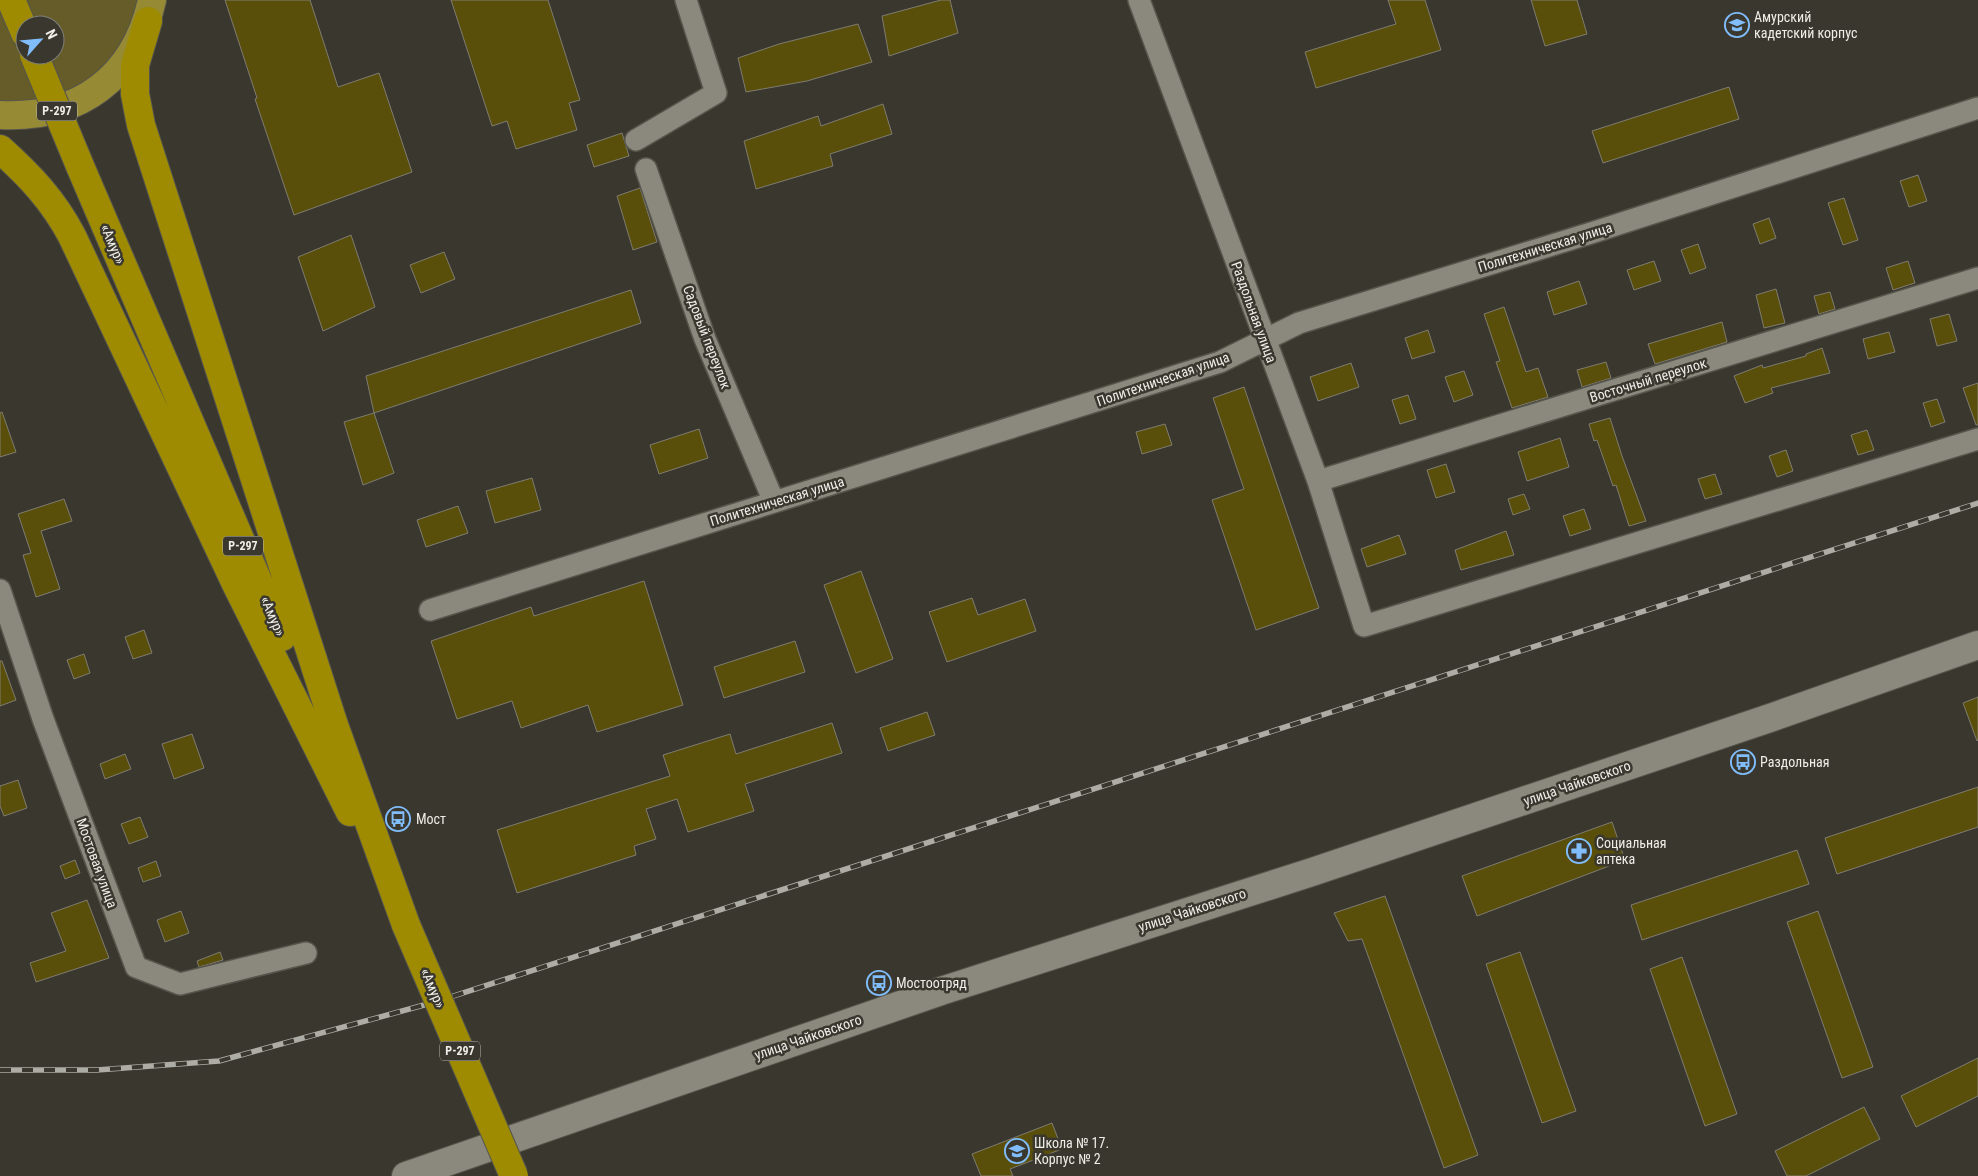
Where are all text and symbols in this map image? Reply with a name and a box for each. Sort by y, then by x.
place label: Амурский кадетский корпус [1754,9,1857,41]
school or university icon: Амурский кадетский корпус [1724,12,1750,38]
north arrow [15,15,65,65]
text: N [43,27,61,42]
road number: Р-297 [37,102,77,120]
street label: Политехническая улица [1476,219,1614,275]
street label: «Амур» [98,222,129,266]
street label: Раздольная улица [1228,259,1280,365]
street label: Садовый переулок [680,283,734,391]
street label: Политехническая улица [1095,349,1231,409]
street label: Восточный переулок [1588,355,1708,405]
street label: Политехническая улица [708,473,846,529]
road number: Р-297 [223,536,263,556]
street label: «Амур» [258,594,289,638]
bus stop icon: Раздольная [1730,749,1756,775]
place label: Раздольная [1760,754,1830,770]
street label: улица Чайковского [1521,757,1633,809]
bus stop icon: Мост [385,806,411,832]
place label: Мост [416,811,446,827]
street label: Мостовая улица [73,816,121,910]
place label: Социальная аптека [1596,835,1667,867]
pharmacy icon: Социальная аптека [1566,838,1592,864]
street label: улица Чайковского [1136,885,1248,935]
street label: «Амур» [418,966,449,1010]
bus stop icon: Мостоотряд [866,970,892,996]
place label: Мостоотряд [896,975,967,991]
street label: улица Чайковского [752,1011,864,1063]
road number: Р-297 [440,1042,480,1060]
place label: Школа № 17. Корпус № 2 [1034,1135,1109,1167]
school or university icon: Школа № 17. Корпус № 2 [1004,1138,1030,1164]

